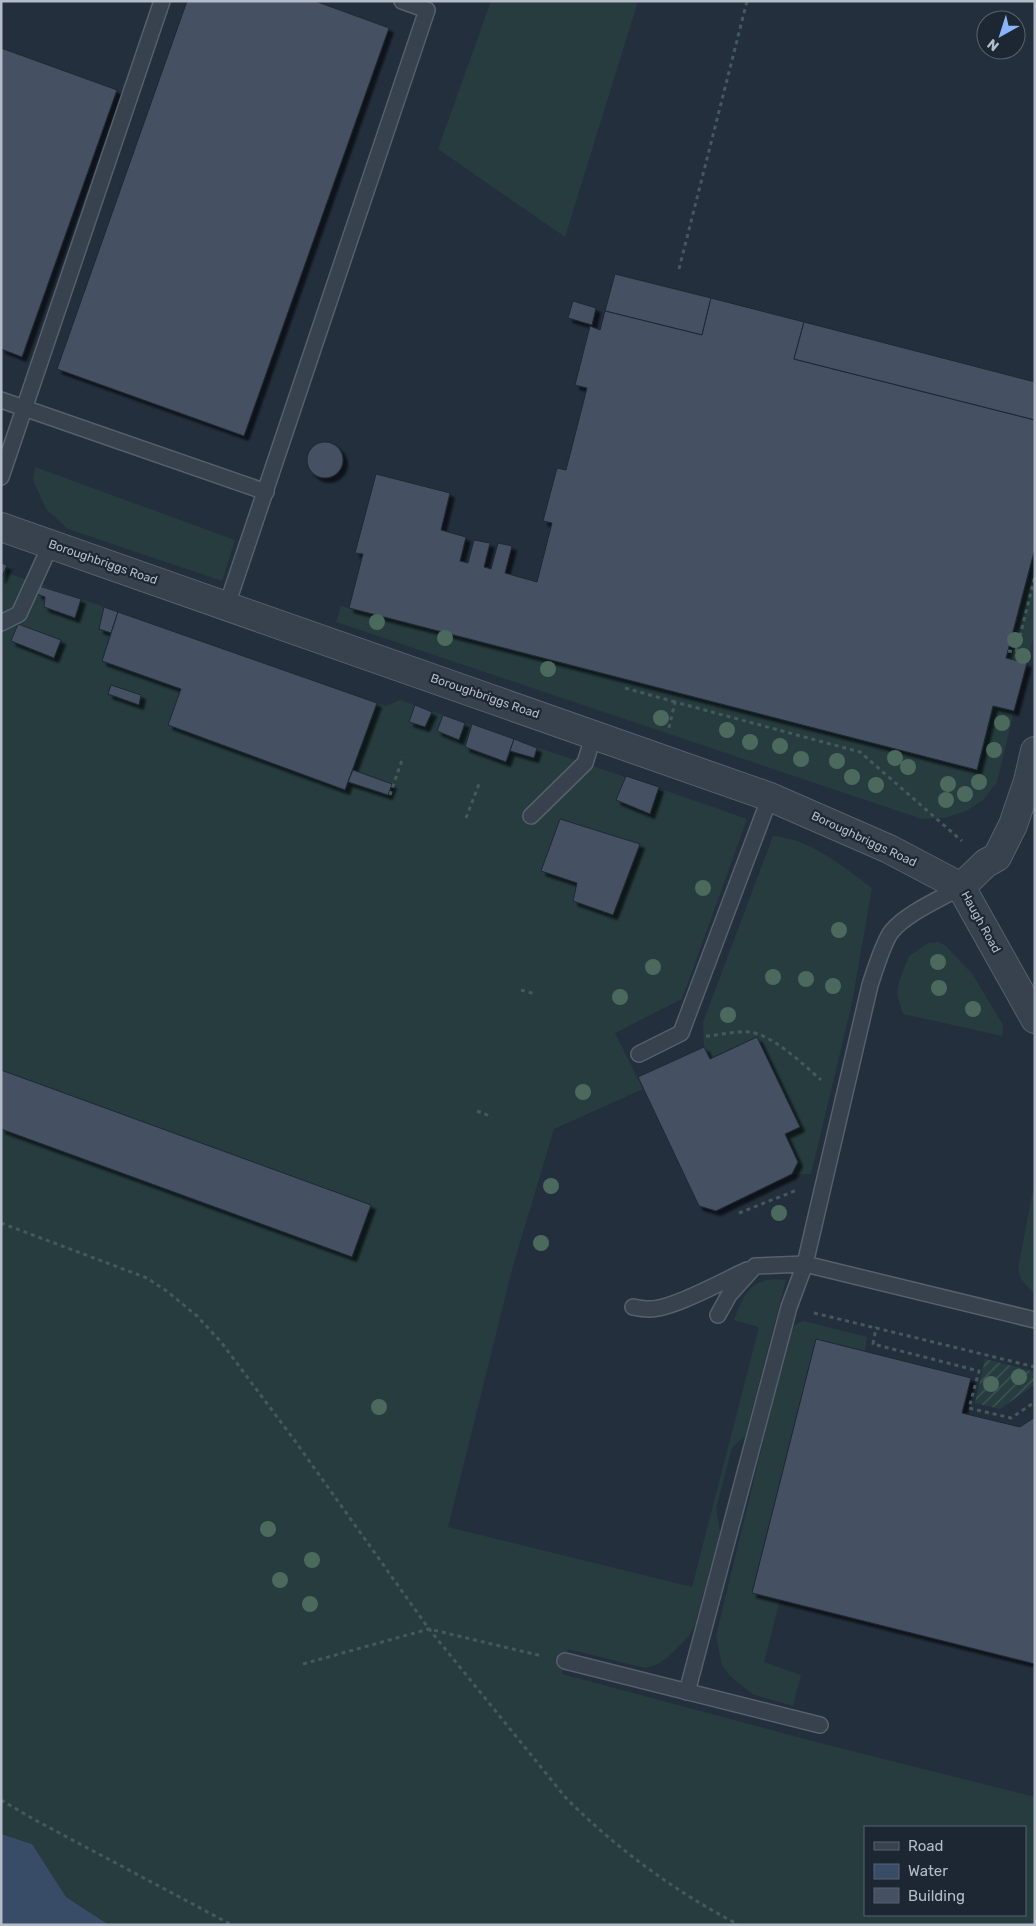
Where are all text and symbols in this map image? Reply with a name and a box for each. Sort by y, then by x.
north arrow [976,10,1026,60]
text: N [984,35,1002,54]
street label: Boroughbriggs Road [47,537,159,587]
street label: Boroughbriggs Road [429,671,541,721]
street label: Boroughbriggs Road [809,808,919,870]
street label: Haugh Road [958,889,1004,955]
legend [864,1826,1026,1916]
text: Road [908,1837,944,1855]
text: Water [908,1862,948,1880]
text: Building [908,1887,965,1905]

